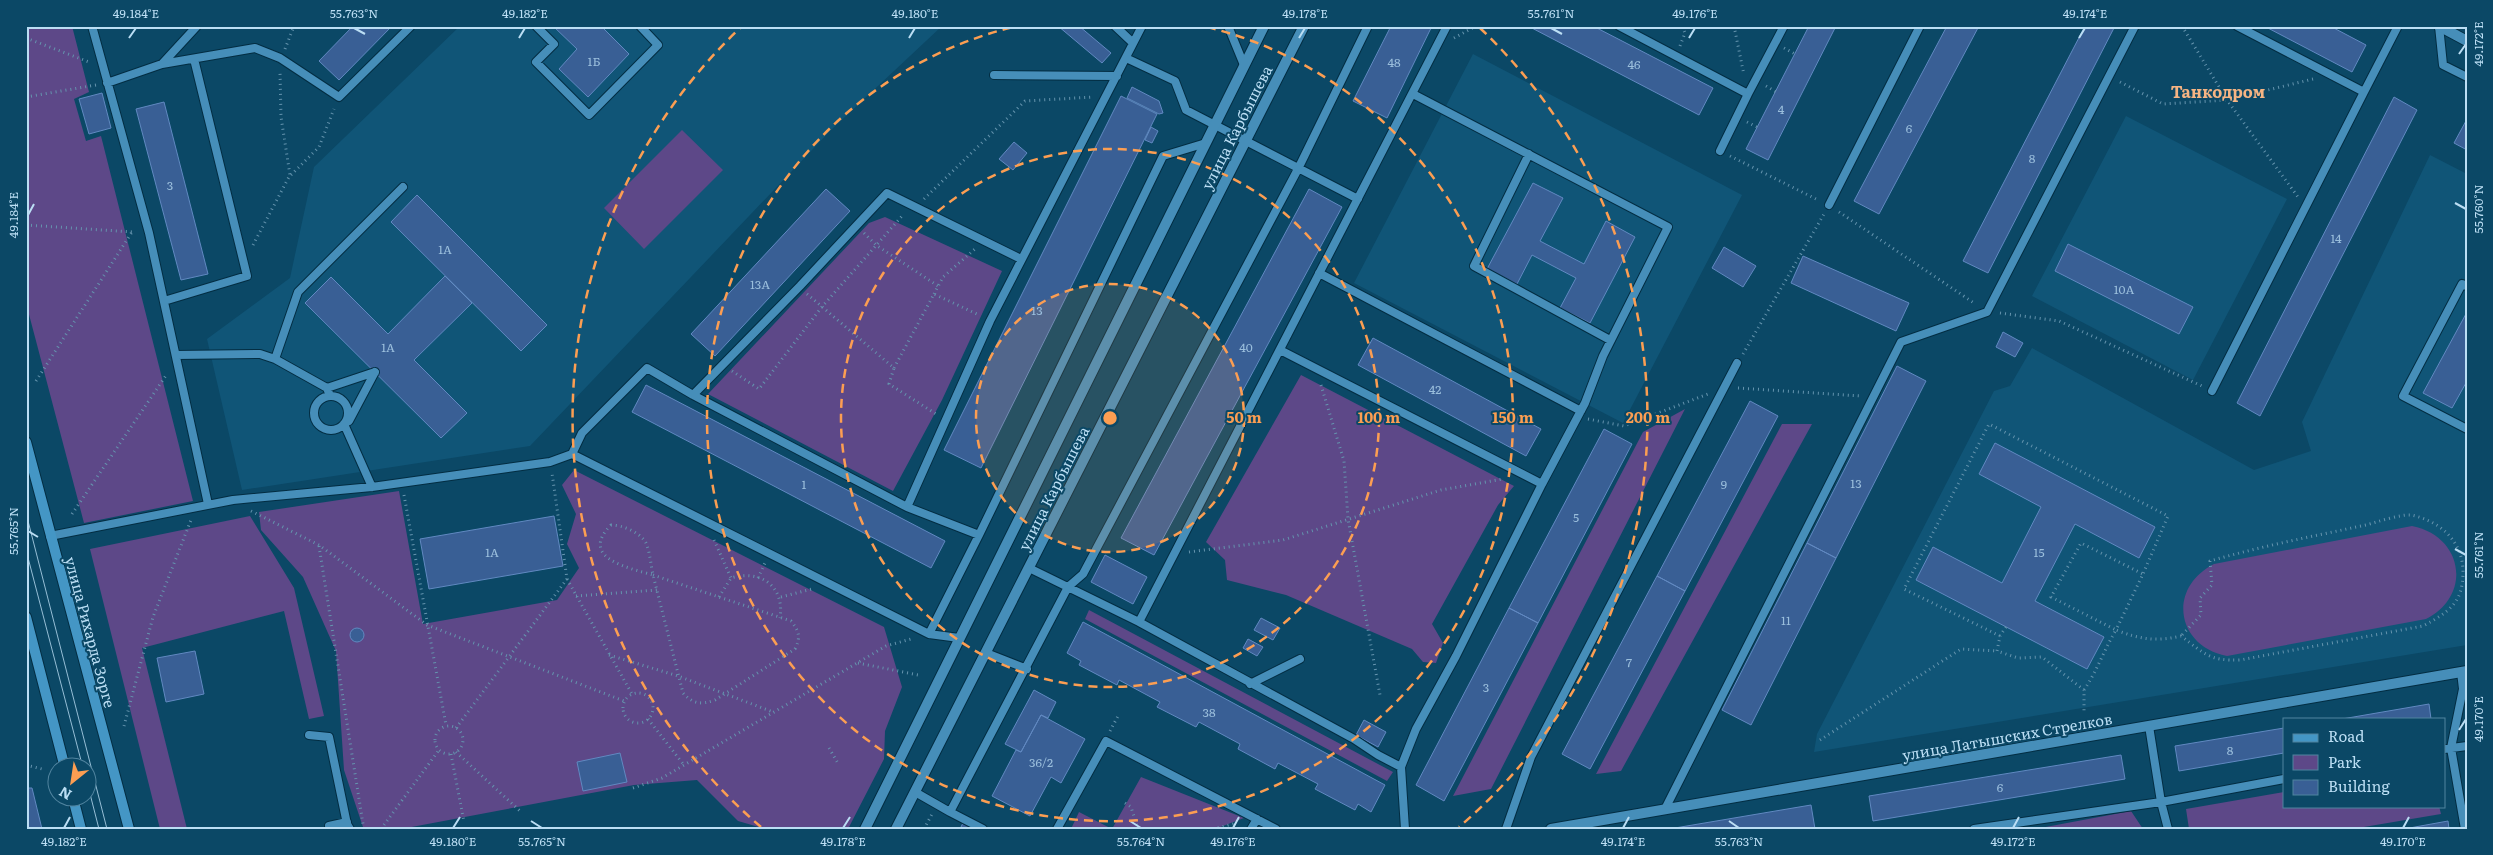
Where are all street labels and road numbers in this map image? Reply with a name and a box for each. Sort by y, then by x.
street label: улица Карбышева [1195,60,1278,193]
street label: улица Карбышева [1012,421,1095,554]
street label: улица Рихарда Зорге [60,554,122,710]
street label: улица Латышских Стрелков [1900,706,2114,766]

